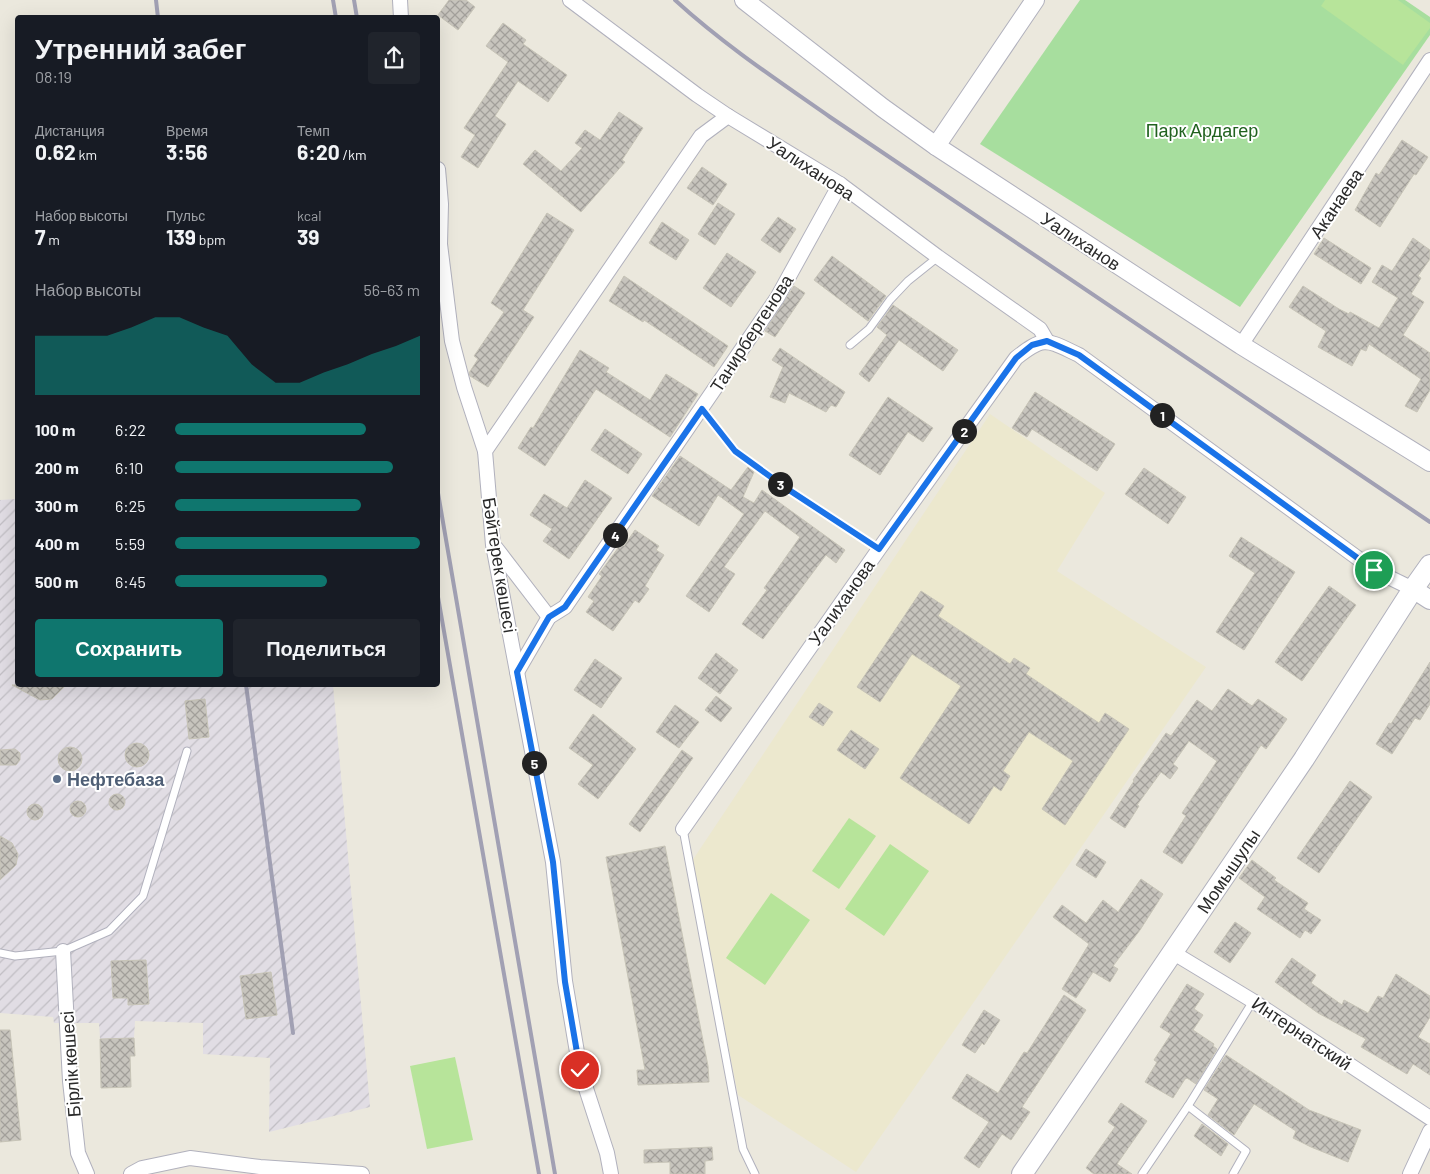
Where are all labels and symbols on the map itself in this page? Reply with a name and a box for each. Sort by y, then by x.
park label: Парк Ардагер [1146,119,1258,141]
street label: Уалиханова [763,132,860,205]
street label: Аканаева [1305,163,1368,242]
street label: Уалиханов [1037,207,1125,275]
street label: Танирбергенова [705,269,798,396]
pin: 1 [1150,402,1174,428]
pin: 2 [952,418,976,444]
pin: 3 [768,472,792,496]
street label: Бәйтерек көшесі [478,496,522,634]
pin: 4 [602,522,628,548]
pin [1353,549,1395,591]
street label: Уалиханова [803,554,879,649]
pin: 5 [522,750,546,776]
place label: Нефтебаза [67,768,165,790]
marker: Нефтебаза [51,773,63,785]
street label: Момышулы [1192,825,1264,917]
street label: Интернатский [1248,992,1356,1074]
street label: Бірлік көшесі [55,1010,85,1118]
pin [559,1049,601,1091]

